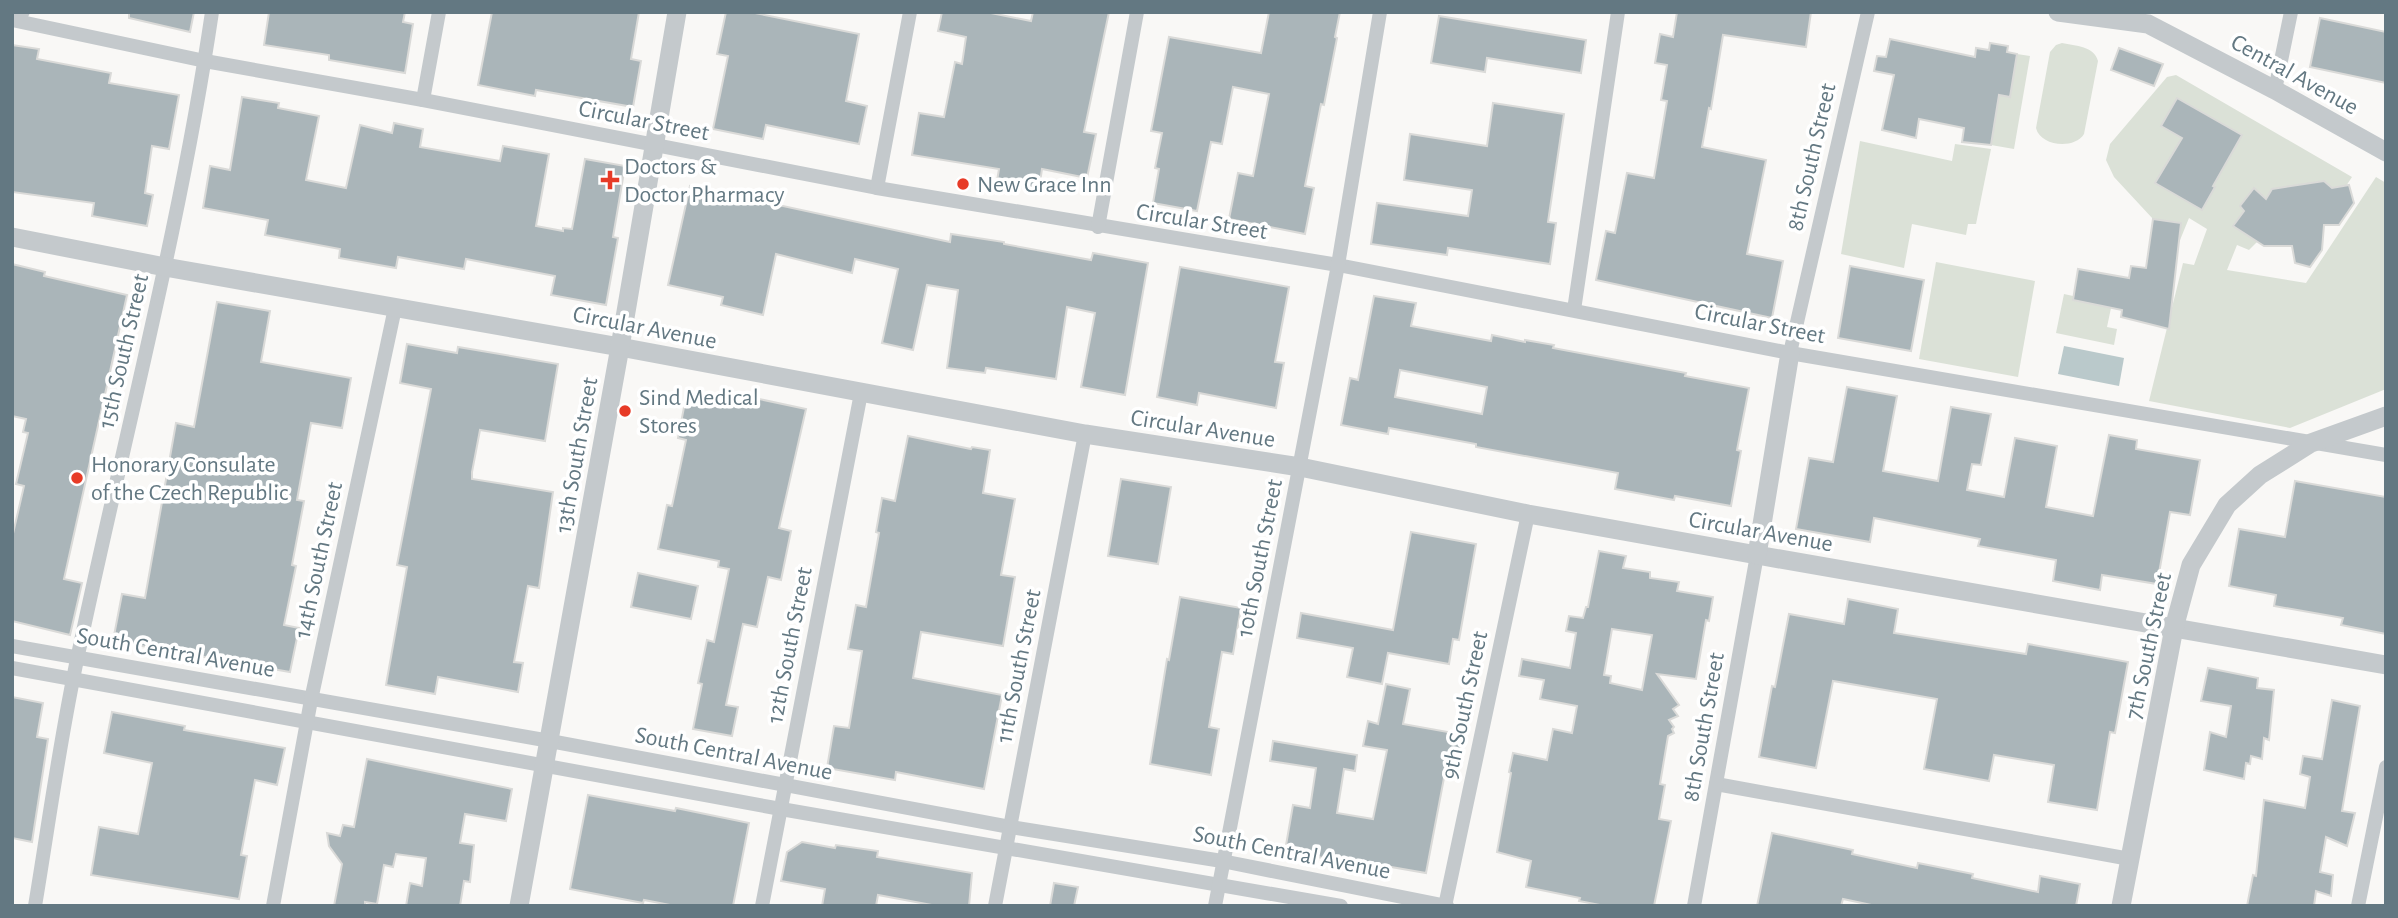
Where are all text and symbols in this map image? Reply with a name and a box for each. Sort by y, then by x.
street label: Central Avenue [2227,30,2362,120]
street label: 8th South Street [1783,81,1841,233]
street label: Circular Street [576,97,711,145]
place label: Doctors & Doctor Pharmacy [624,155,784,207]
marker: Doctors & Doctor Pharmacy [602,172,618,188]
place label: New Grace Inn [977,173,1112,197]
marker: New Grace Inn [955,176,971,192]
street label: Circular Street [1135,200,1269,244]
street label: 15th South Street [95,271,153,431]
street label: Circular Street [1692,300,1827,348]
street label: Circular Avenue [571,302,719,354]
street label: 13th South Street [551,375,603,535]
place label: Sind Medical Stores [639,386,759,438]
marker: Sind Medical Stores [617,403,633,419]
street label: Circular Avenue [1129,406,1277,452]
place label: Honorary Consulate of the Czech Republic [91,453,288,505]
marker: Honorary Consulate of the Czech Republic [69,470,85,486]
street label: 10th South Street [1233,477,1287,639]
street label: 14th South Street [291,479,347,641]
street label: Circular Avenue [1687,507,1835,556]
street label: 12th South Street [763,565,817,725]
street label: 7th South Street [2122,570,2176,722]
street label: 11th South Street [992,587,1046,745]
street label: South Central Avenue [75,624,277,682]
street label: 9th South Street [1438,629,1492,781]
street label: 8th South Street [1679,650,1729,804]
street label: South Central Avenue [633,723,835,785]
street label: South Central Avenue [1191,822,1393,884]

